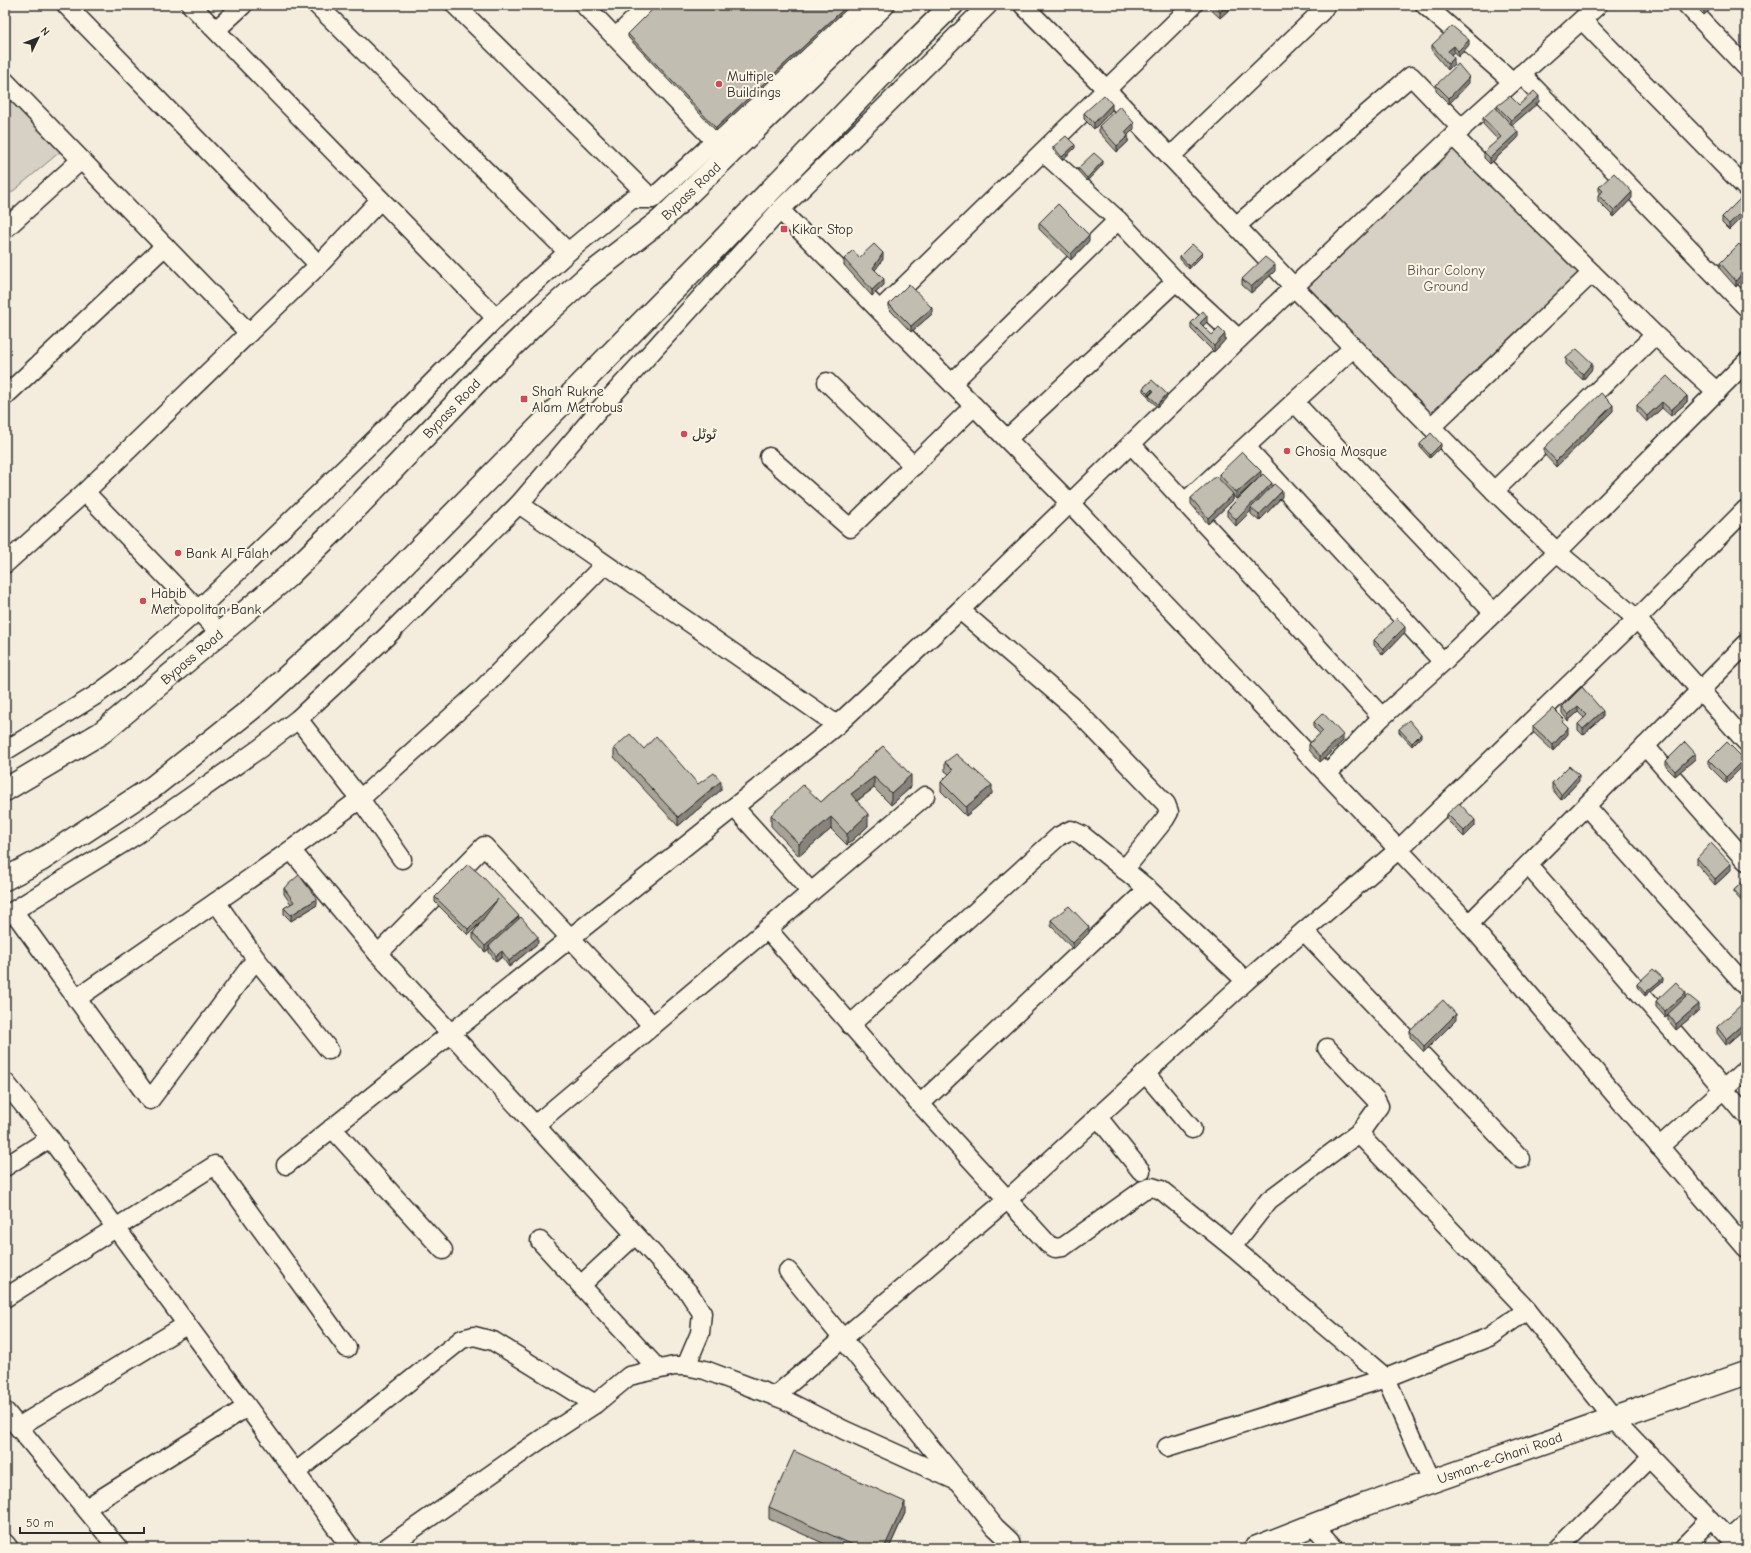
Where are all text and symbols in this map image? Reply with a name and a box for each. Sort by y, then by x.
north arrow [18,18,58,58]
text: N [38,24,52,39]
place label: Multiple Buildings [727,68,781,101]
marker: Multiple Buildings [714,79,724,89]
street label: Bypass Road [658,159,725,224]
place label: Kikar Stop [792,221,853,238]
marker: Kikar Stop [779,224,789,234]
park label: Bihar Colony Ground [1407,262,1485,295]
street label: Bypass Road [419,375,484,442]
place label: Shah Rukne Alam Metrobus [532,383,623,416]
marker: Shah Rukne Alam Metrobus [519,394,529,404]
place label: ٹوٹل [692,426,717,443]
marker: ٹوٹل [679,429,689,439]
place label: Ghosia Mosque [1295,443,1387,460]
marker: Ghosia Mosque [1282,446,1292,456]
place label: Bank Al Falah [186,545,269,562]
marker: Bank Al Falah [173,548,183,558]
place label: Habib Metropolitan Bank [151,585,261,618]
marker: Habib Metropolitan Bank [138,596,148,606]
street label: Bypass Road [157,626,227,688]
street label: Usman-e-Ghani Road [1435,1429,1565,1488]
scale bar [20,1509,144,1535]
text: 50 m [26,1516,54,1530]

